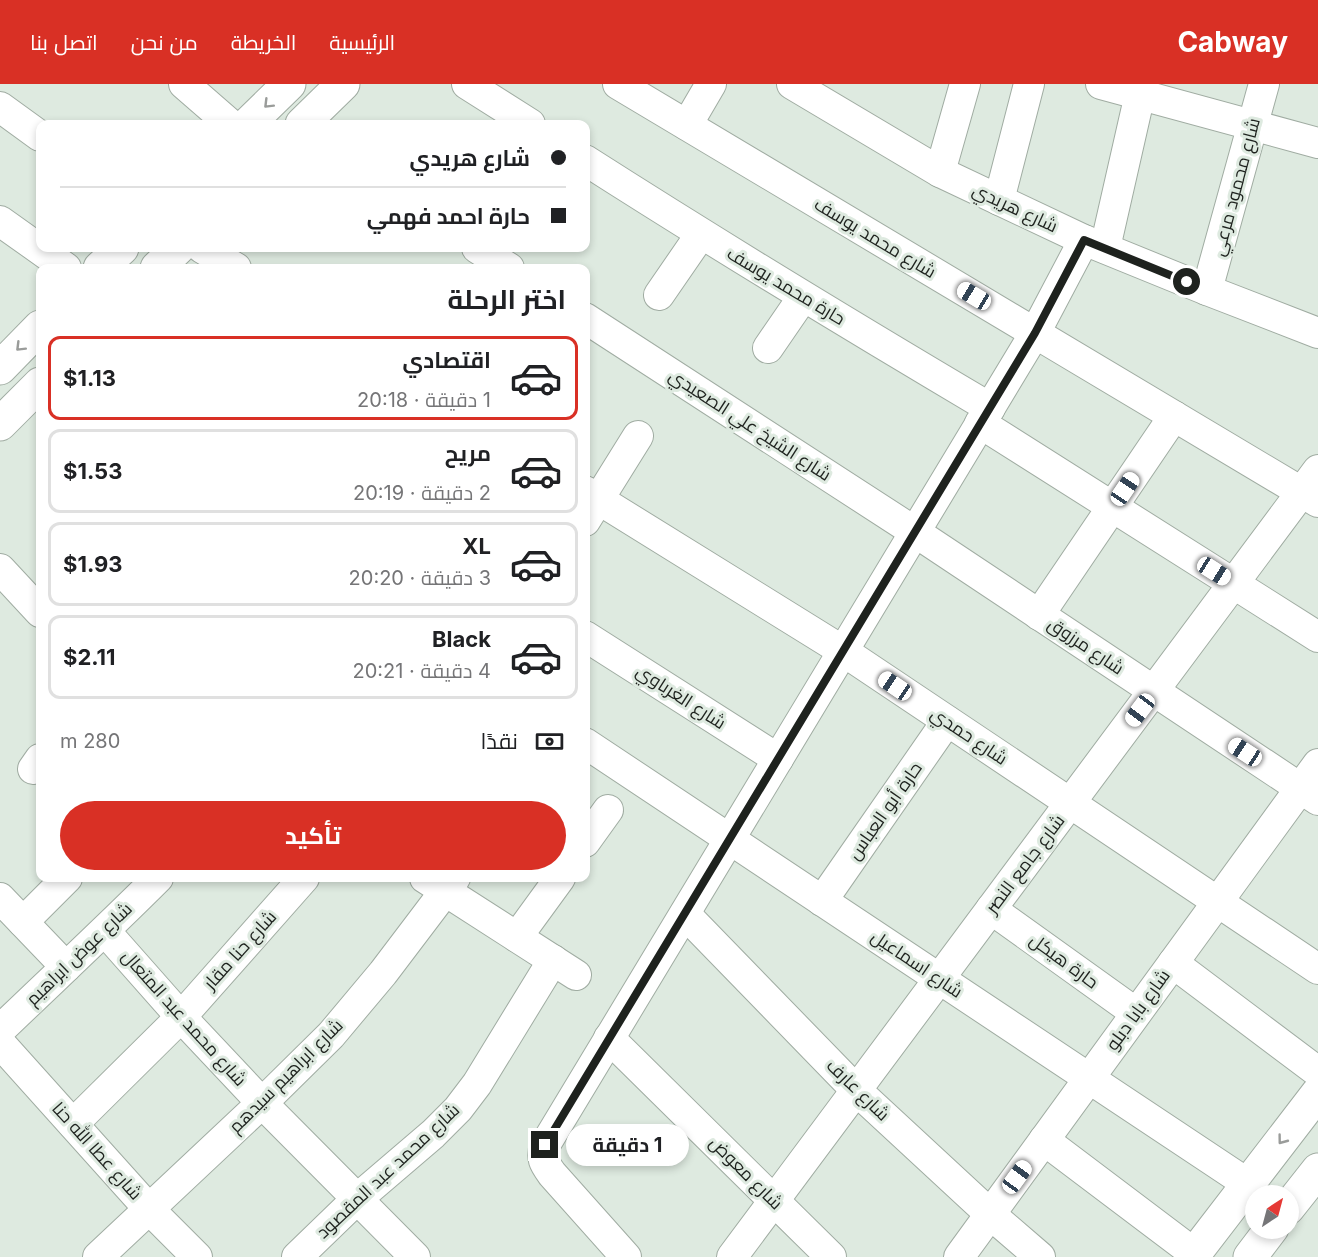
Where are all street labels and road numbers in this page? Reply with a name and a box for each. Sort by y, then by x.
street label: شارع محمود مرعي [1207,115,1268,259]
street label: شارع هريدي [968,179,1061,240]
street label: شارع محمد يوسف [810,193,940,284]
street label: حارة محمد يوسف [723,242,849,330]
street label: شارع الشيخ علي الصعيدي [663,364,835,488]
street label: شارع مرزوق [1043,613,1128,680]
street label: شارع الغرباوي [630,660,730,737]
street label: شارع حمدي [925,702,1012,772]
street label: حارة أبو العباس [843,758,927,864]
street label: شارع جامع النصر [980,810,1070,919]
street label: شارع عوض ابراهيم [21,898,137,1011]
street label: شارع حنا مقار [198,906,282,995]
street label: شارع اسماعيل [866,925,967,1003]
street label: حارة هيكل [1025,929,1103,993]
street label: شارع محمد عبد المتعال [116,945,251,1091]
street label: شارع بابا دبلو [1101,965,1176,1055]
street label: شارع ابراهيم سيدهم [224,1014,348,1138]
street label: شارع عارف [821,1055,894,1126]
street label: شارع عطا الله حنا [47,1097,147,1205]
street label: شارع محمد عبد المقصود [312,1099,465,1244]
street label: شارع معوض [704,1132,787,1215]

